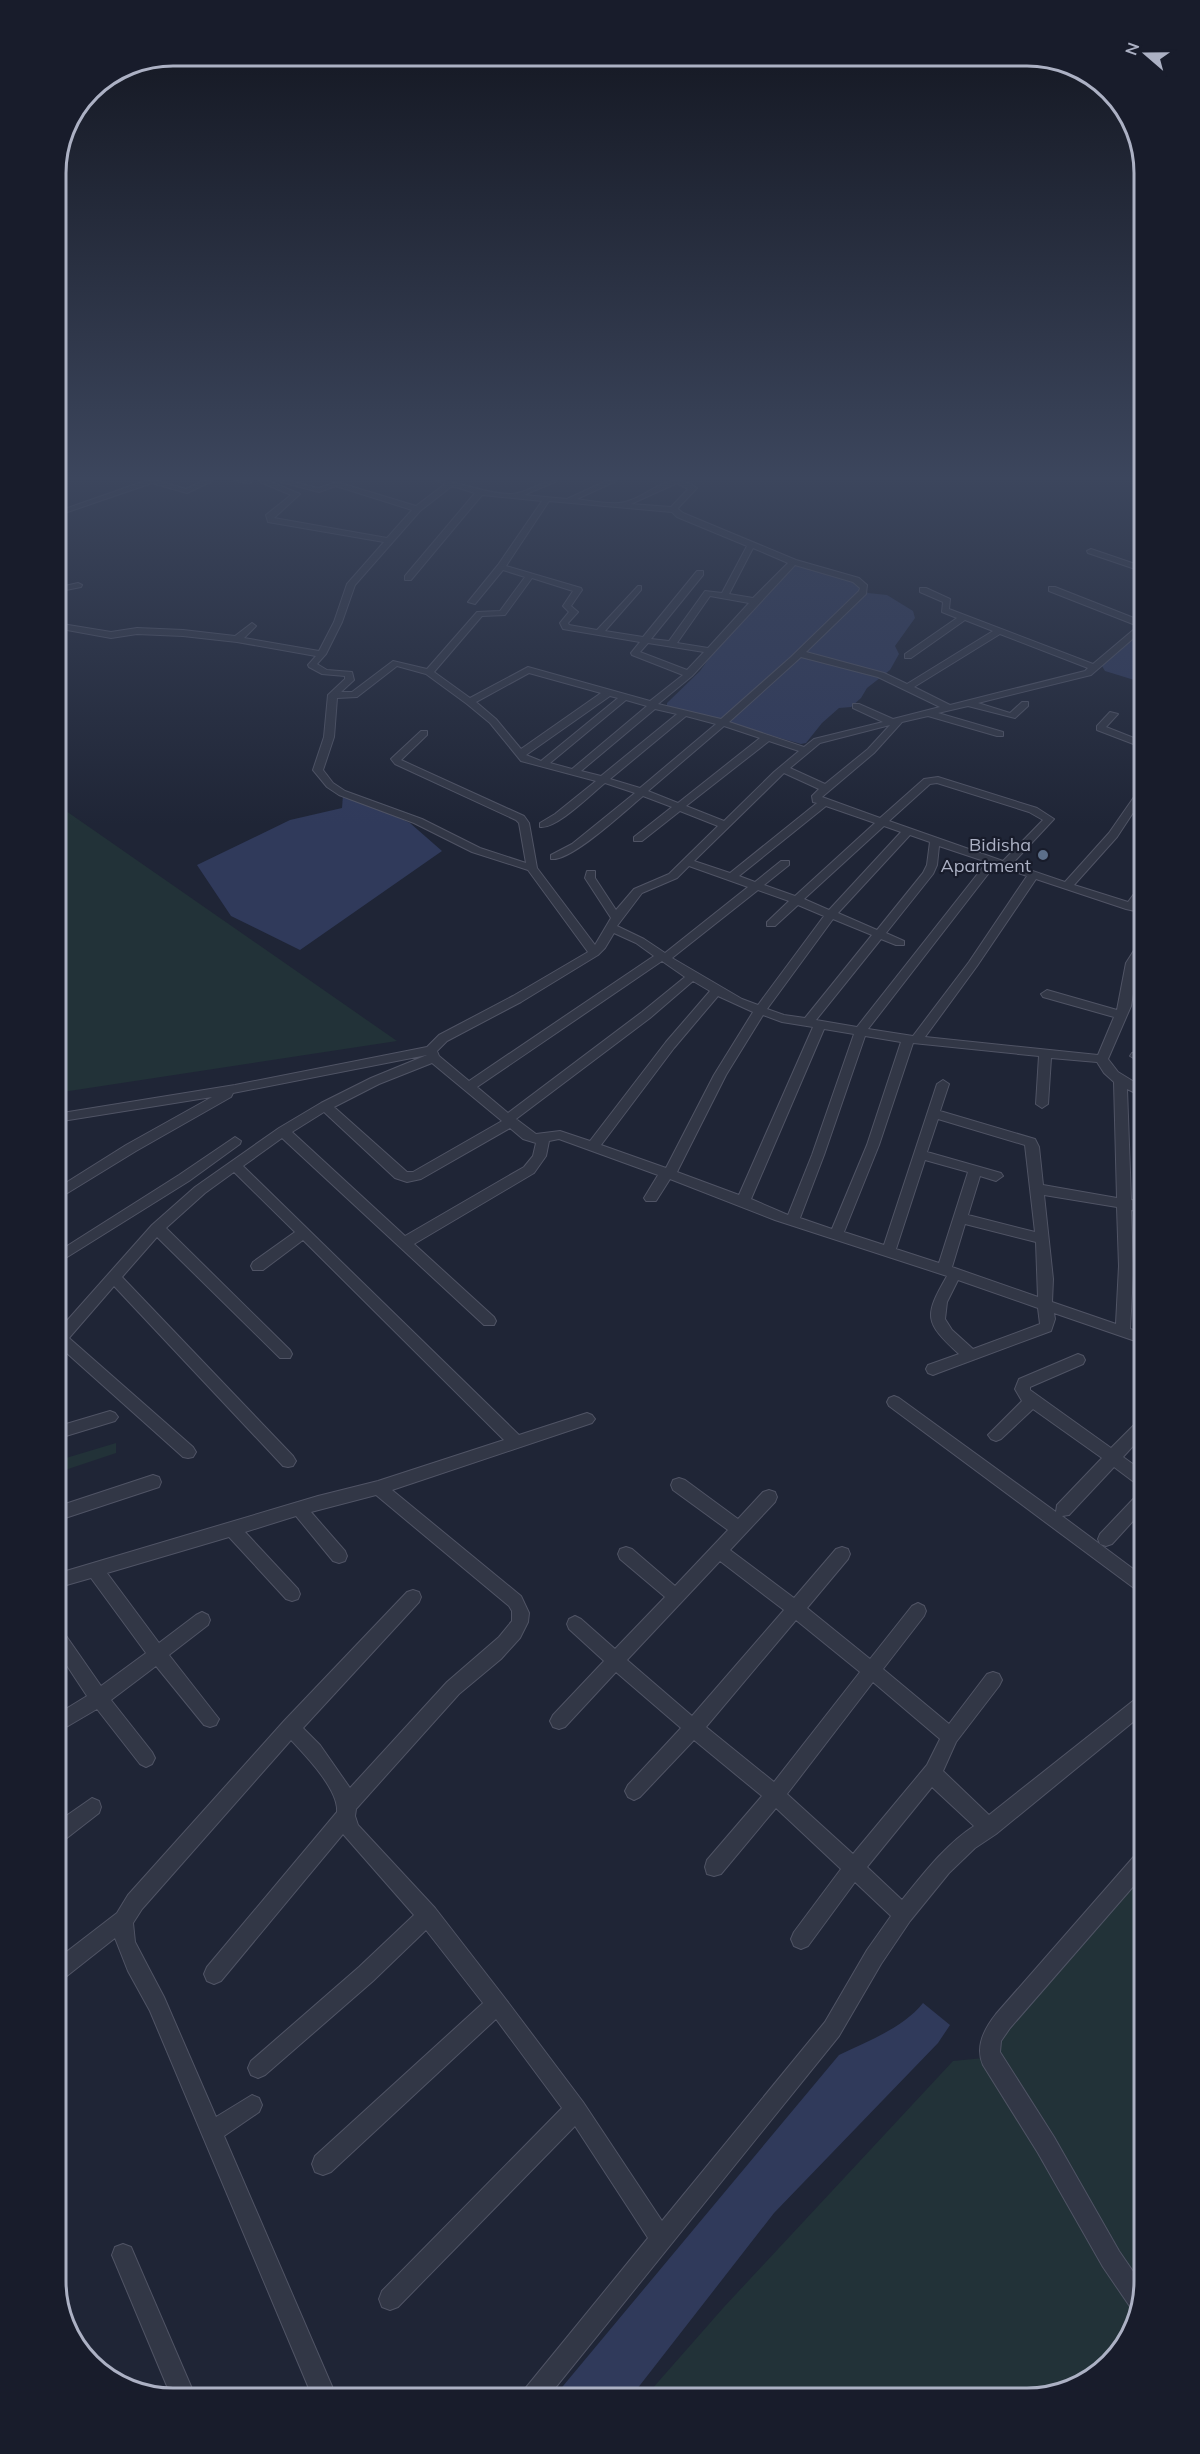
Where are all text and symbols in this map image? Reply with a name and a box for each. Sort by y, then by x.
north arrow [1116,24,1176,84]
text: N [1120,40,1143,58]
place label: Bidisha Apartment [940,833,1031,877]
marker: Bidisha Apartment [1036,848,1050,862]

